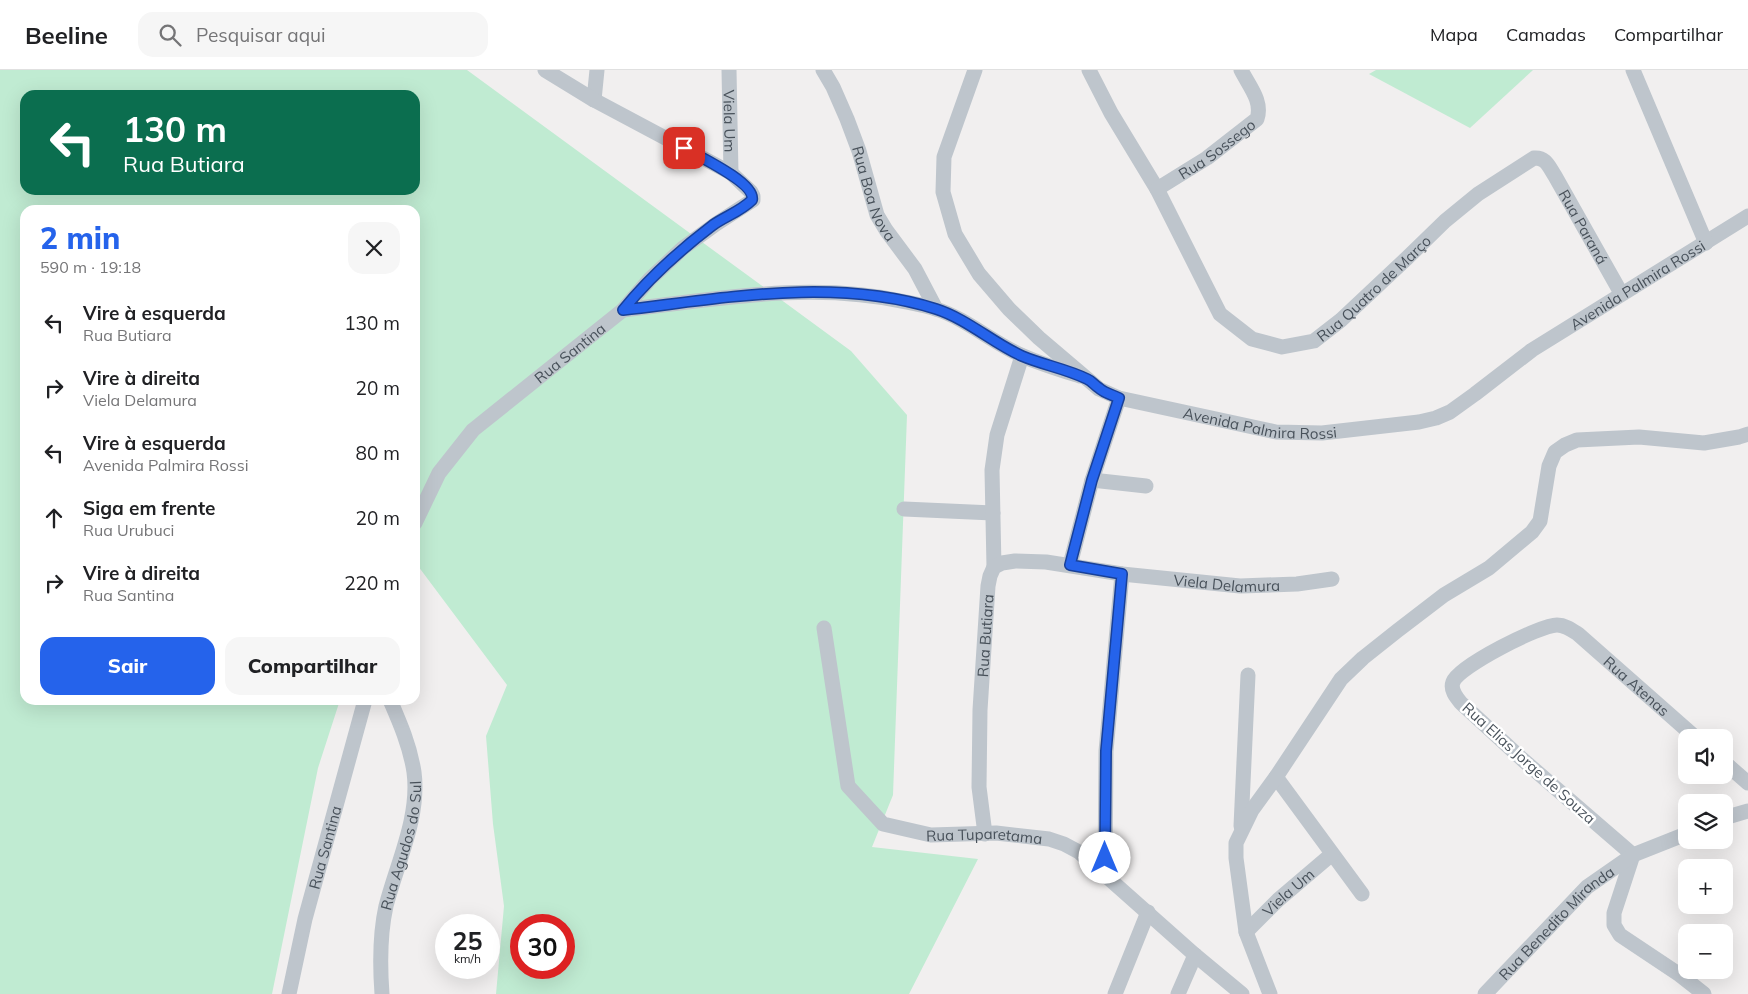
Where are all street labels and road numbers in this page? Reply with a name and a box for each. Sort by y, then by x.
street label: Viela Um [720,89,740,153]
street label: Rua Sossego [1175,115,1259,183]
street label: Rua Boa Nova [849,144,900,245]
street label: Rua Paraná [1555,186,1612,267]
street label: Rua Quatro de Março [1312,231,1435,345]
street label: Avenida Palmira Rossi [1566,236,1708,334]
street label: Rua Santina [530,318,609,387]
street label: Avenida Palmira Rossi [1182,403,1338,443]
street label: Viela Delamura [1173,570,1280,596]
street label: Rua Butiara [973,593,997,678]
street label: Rua Atenas [1600,652,1674,720]
street label: Rua Elias Jorge de Souza [1459,698,1599,828]
street label: Rua Agudos do Sul [376,781,425,912]
street label: Rua Santina [304,803,345,891]
street label: Rua Tuparetama [926,823,1043,848]
street label: Rua Benedito Miranda [1494,862,1618,984]
street label: Viela Um [1258,864,1318,920]

